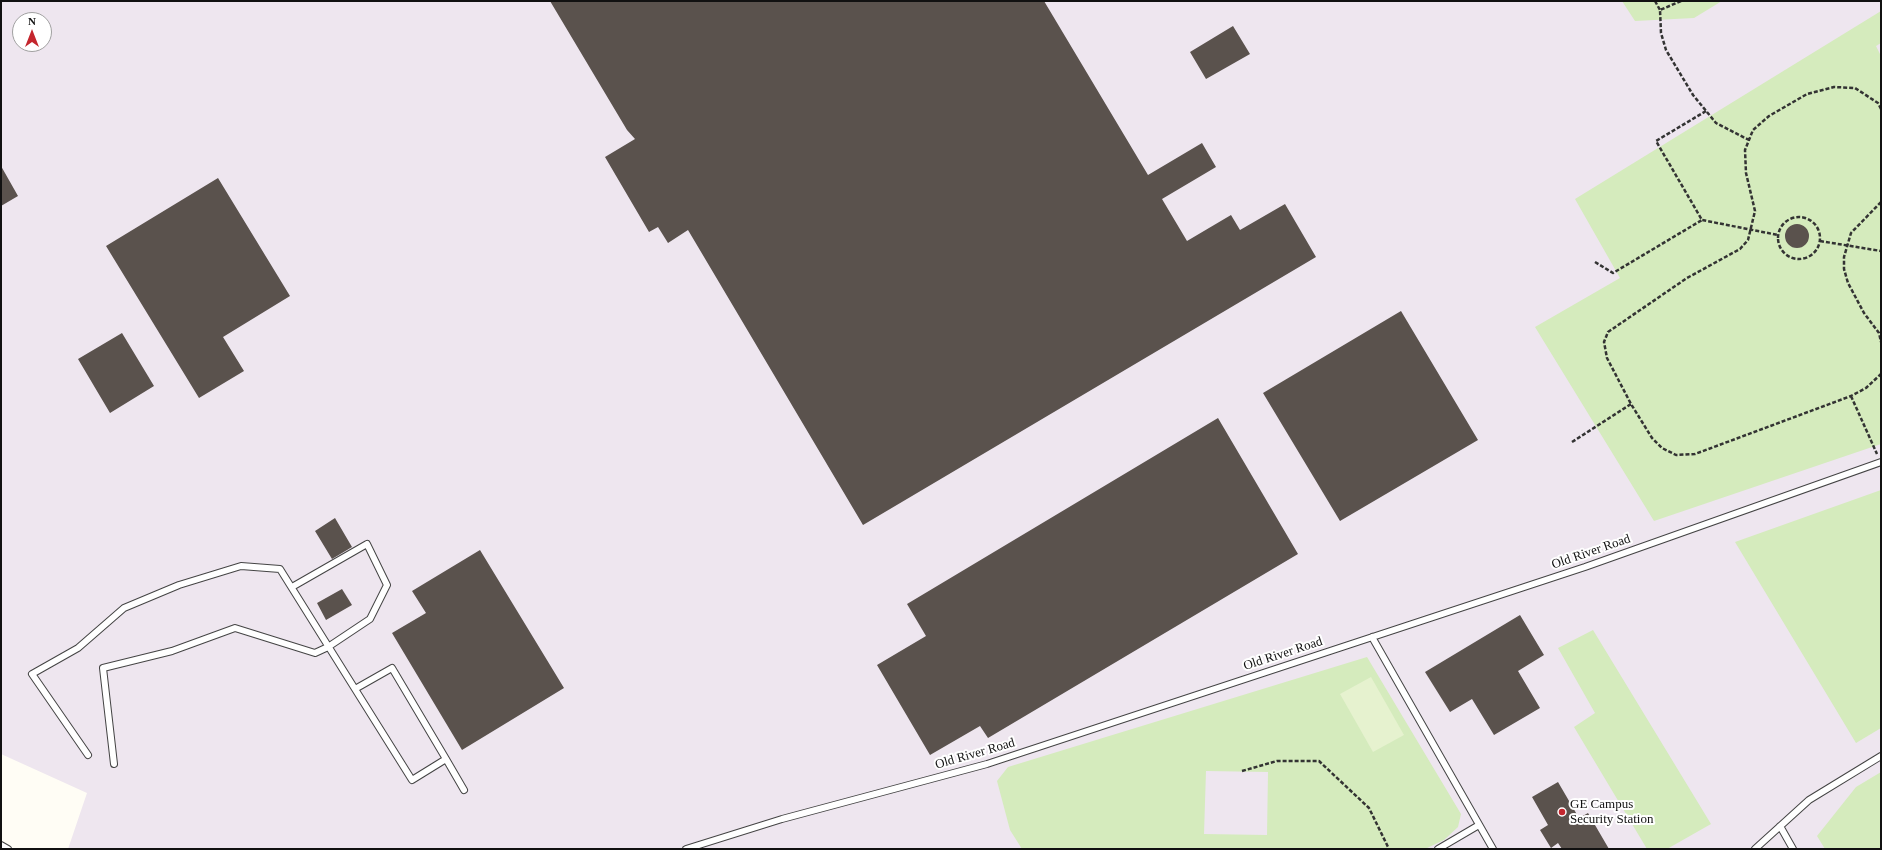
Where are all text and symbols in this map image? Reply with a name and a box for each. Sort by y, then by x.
north arrow [12,12,52,52]
text: N [28,15,36,27]
street label: Old River Road [1550,531,1632,573]
street label: Old River Road [1241,634,1325,674]
street label: Old River Road [933,735,1017,773]
place label: GE Campus Security Station [1570,797,1653,828]
marker: GE Campus Security Station [1557,807,1567,817]

